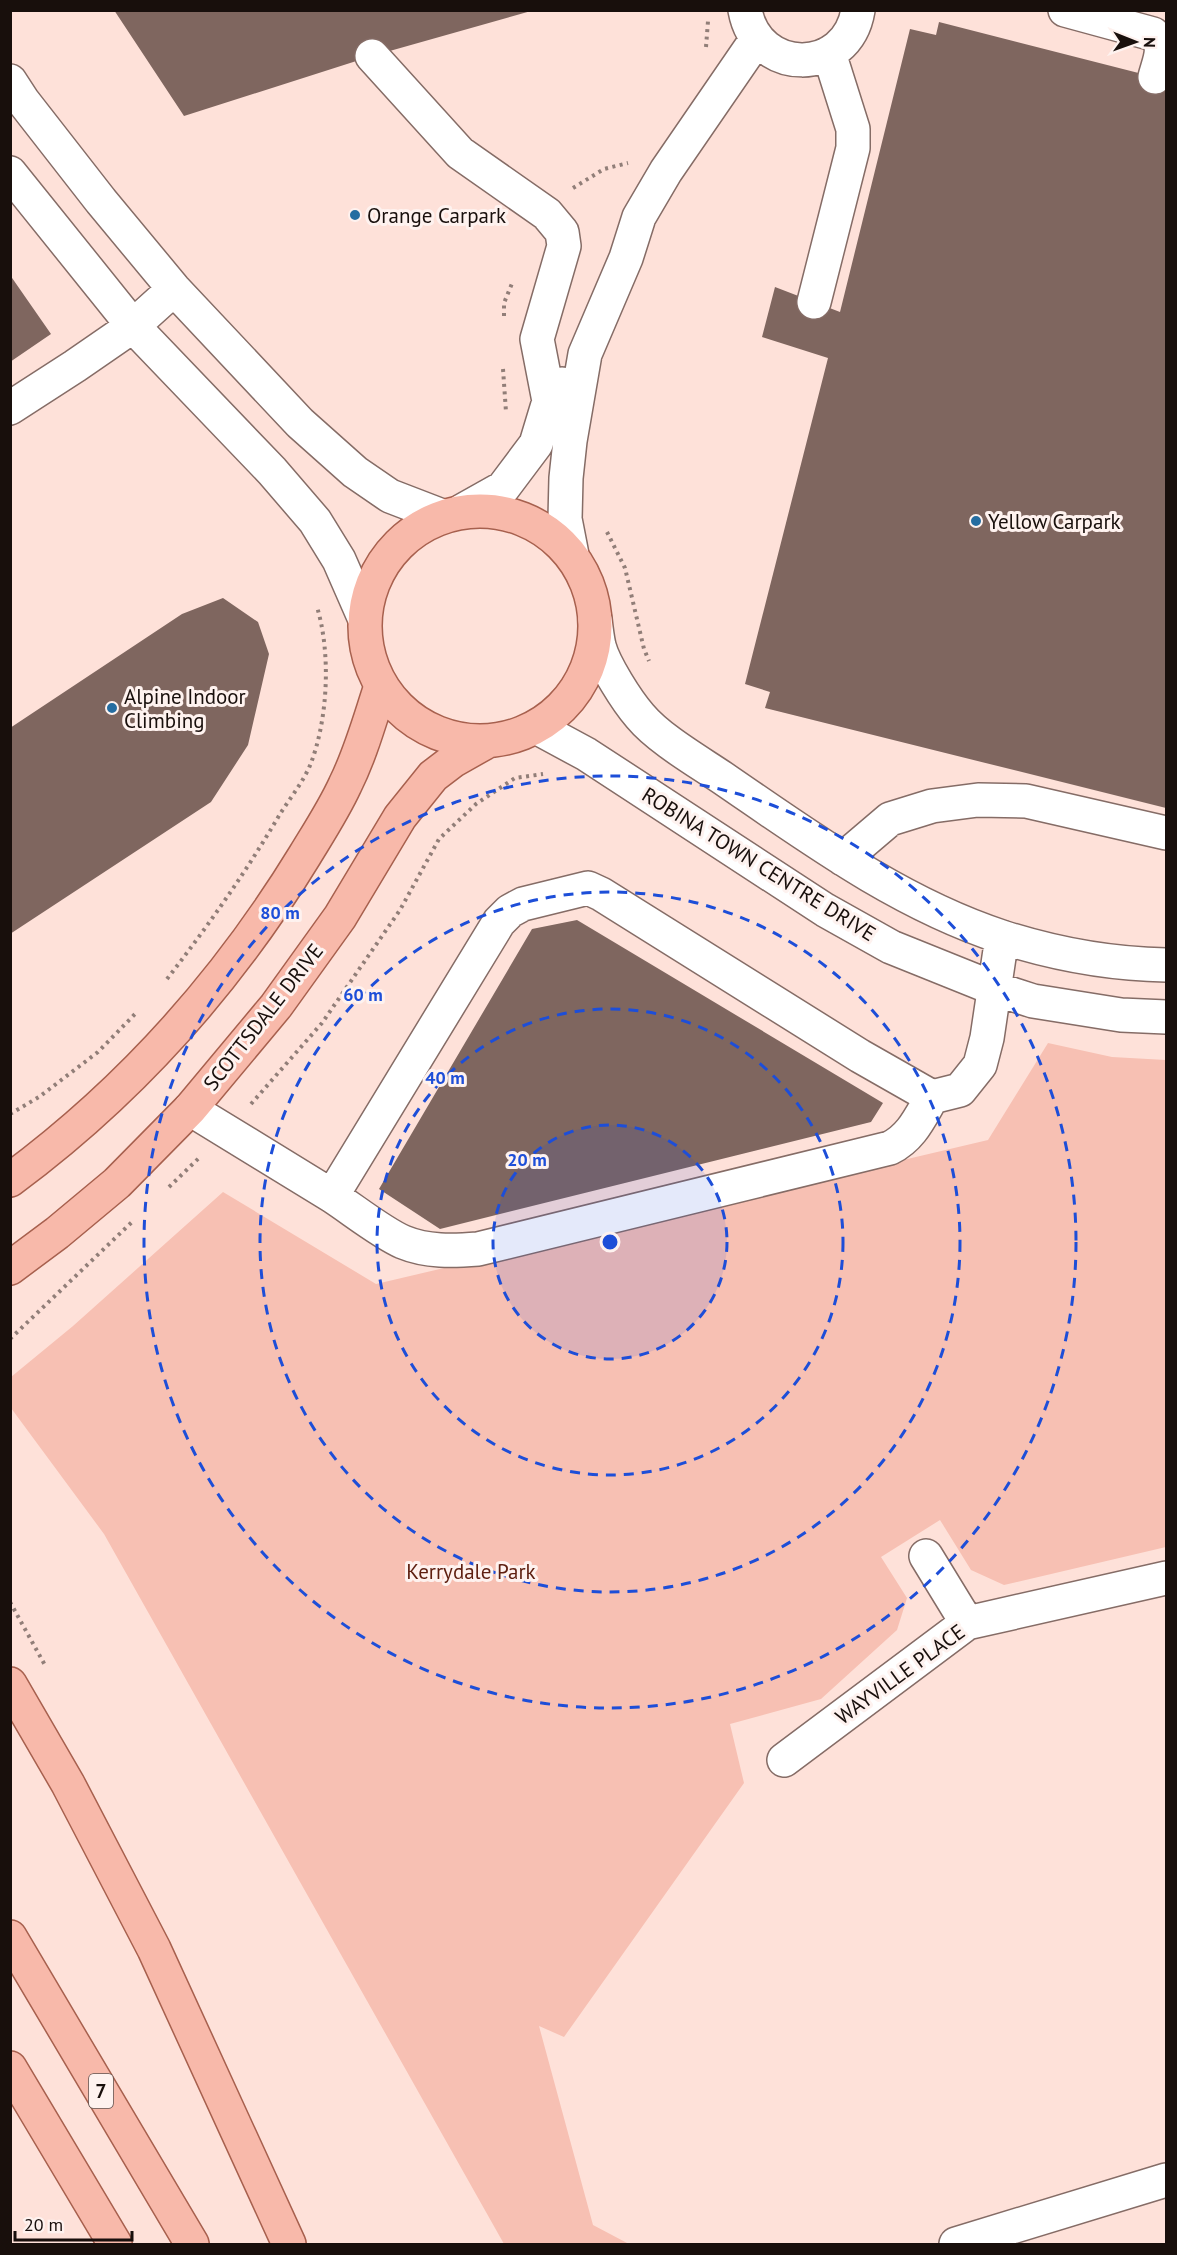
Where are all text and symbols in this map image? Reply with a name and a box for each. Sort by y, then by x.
north arrow [1105,12,1165,72]
text: N [1140,37,1160,48]
place label: Orange Carpark [367,202,506,229]
marker: Orange Carpark [348,208,362,222]
place label: Yellow Carpark [988,508,1121,535]
marker: Yellow Carpark [969,514,983,528]
place label: Alpine Indoor Climbing [124,683,246,734]
marker: Alpine Indoor Climbing [105,701,119,715]
street label: ROBINA TOWN CENTRE DRIVE [637,781,881,947]
text: 80 m [260,901,300,924]
street label: SCOTTSDALE DRIVE [197,938,329,1096]
text: 60 m [343,983,383,1006]
text: 40 m [425,1066,465,1089]
text: 20 m [507,1148,547,1171]
centre of rings [600,1232,620,1252]
park label: Kerrydale Park [406,1558,536,1585]
street label: WAYVILLE PLACE [830,1618,970,1730]
road number: 7 [89,2074,113,2108]
scale bar [15,2204,132,2242]
text: 20 m [24,2213,63,2236]

